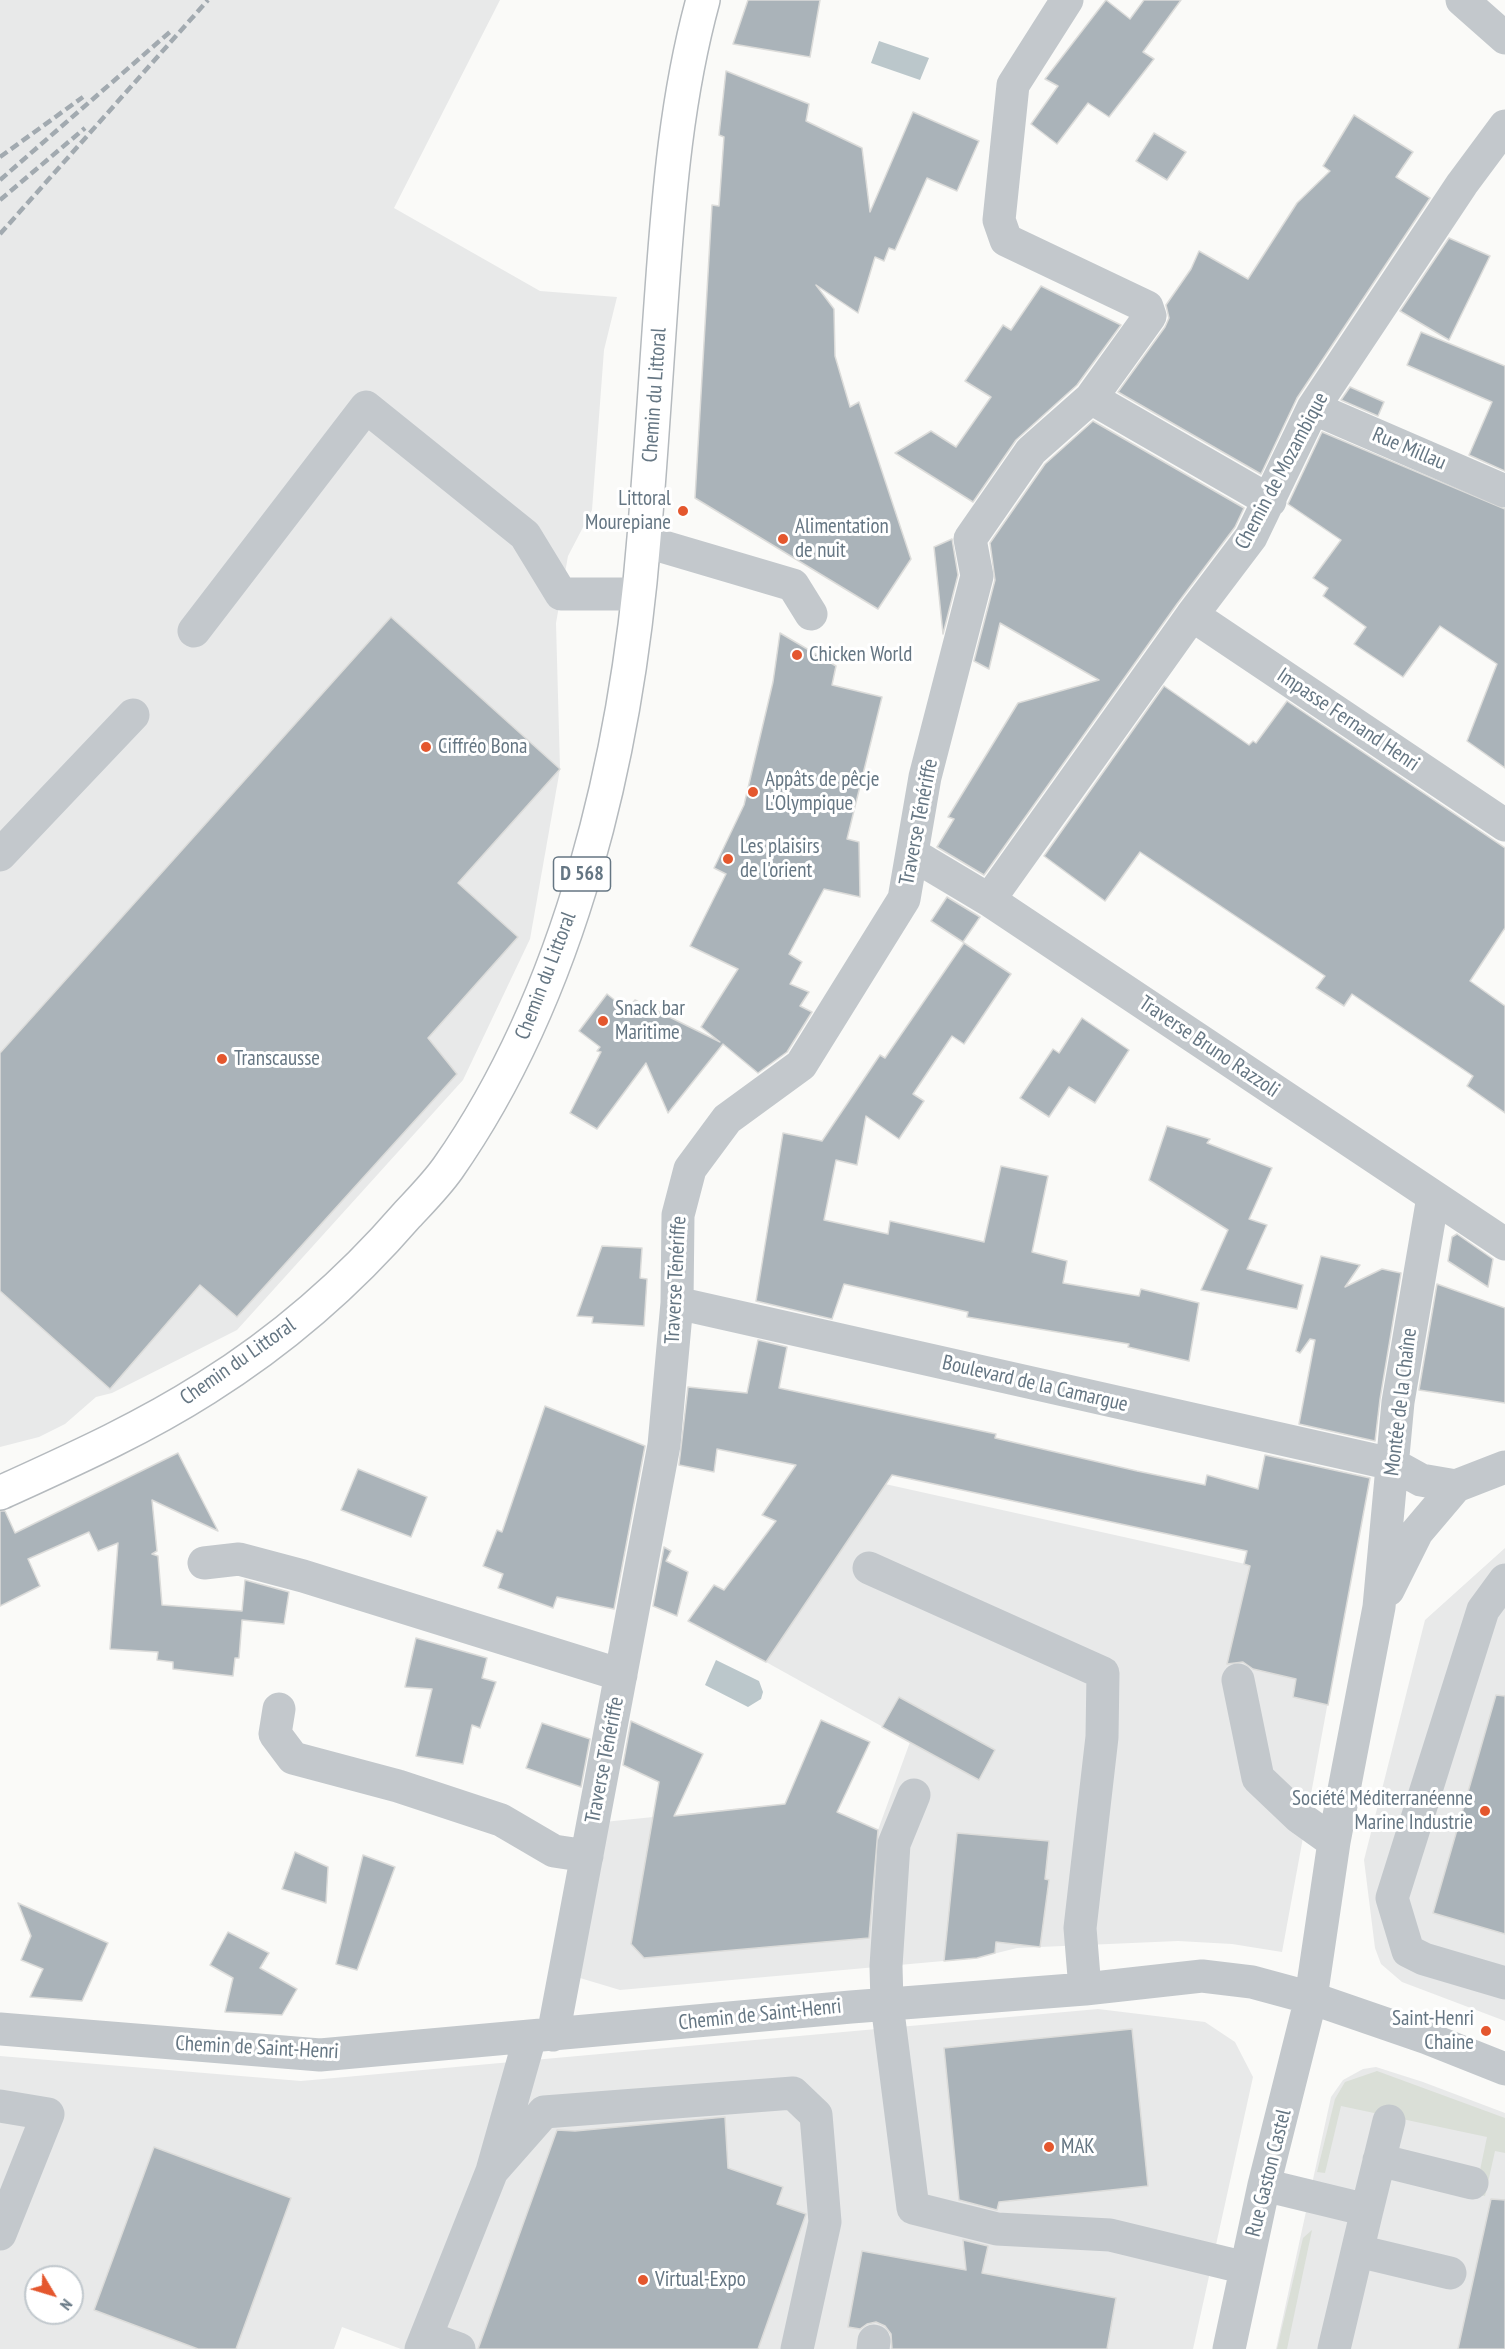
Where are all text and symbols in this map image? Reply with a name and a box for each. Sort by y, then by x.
street label: Chemin du Littoral [638,327,672,463]
street label: Chemin de Mozambique [1230,388,1334,554]
street label: Rue Millau [1368,422,1450,476]
place label: Littoral Mourepiane [585,486,671,536]
marker: Littoral Mourepiane [676,504,690,518]
place label: Alimentation de nuit [795,514,889,564]
marker: Alimentation de nuit [776,532,790,546]
place label: Chicken World [809,642,912,668]
marker: Chicken World [790,648,804,662]
street label: Impasse Fernand Henri [1272,663,1424,777]
place label: Ciffréo Bona [438,734,527,760]
marker: Ciffréo Bona [419,740,433,754]
street label: Traverse Ténériffe [894,757,944,887]
place label: Appâts de pêcje L'Olympique [765,767,879,817]
marker: Appâts de pêcje L'Olympique [746,785,760,799]
place label: Les plaisirs de l'orient [740,834,820,884]
marker: Les plaisirs de l'orient [721,852,735,866]
road number: D 568 [554,857,610,891]
street label: Chemin du Littoral [510,909,582,1043]
street label: Traverse Bruno Razzoli [1134,991,1284,1103]
place label: Snack bar Maritime [615,996,685,1046]
marker: Snack bar Maritime [596,1014,610,1028]
place label: Transcausse [234,1046,320,1072]
marker: Transcausse [215,1052,229,1066]
street label: Traverse Ténériffe [660,1215,692,1345]
street label: Chemin du Littoral [176,1313,300,1411]
street label: Montée de la Chaîne [1379,1327,1423,1477]
street label: Boulevard de la Camargue [940,1350,1130,1418]
street label: Traverse Ténériffe [580,1695,630,1825]
place label: Société Méditerranéenne Marine Industrie [1292,1786,1473,1836]
marker: Société Méditerranéenne Marine Industrie [1478,1804,1492,1818]
street label: Chemin de Saint-Henri [677,1994,843,2036]
place label: Saint-Henri Chaine [1392,2006,1474,2056]
marker: Saint-Henri Chaine [1479,2024,1493,2038]
street label: Chemin de Saint-Henri [175,2031,339,2065]
street label: Rue Gaston Castel [1241,2107,1297,2239]
place label: MAK [1061,2134,1095,2160]
marker: MAK [1042,2140,1056,2154]
north arrow [24,2265,84,2325]
place label: Virtual-Expo [655,2267,746,2293]
marker: Virtual-Expo [636,2273,650,2287]
text: N [56,2295,77,2314]

